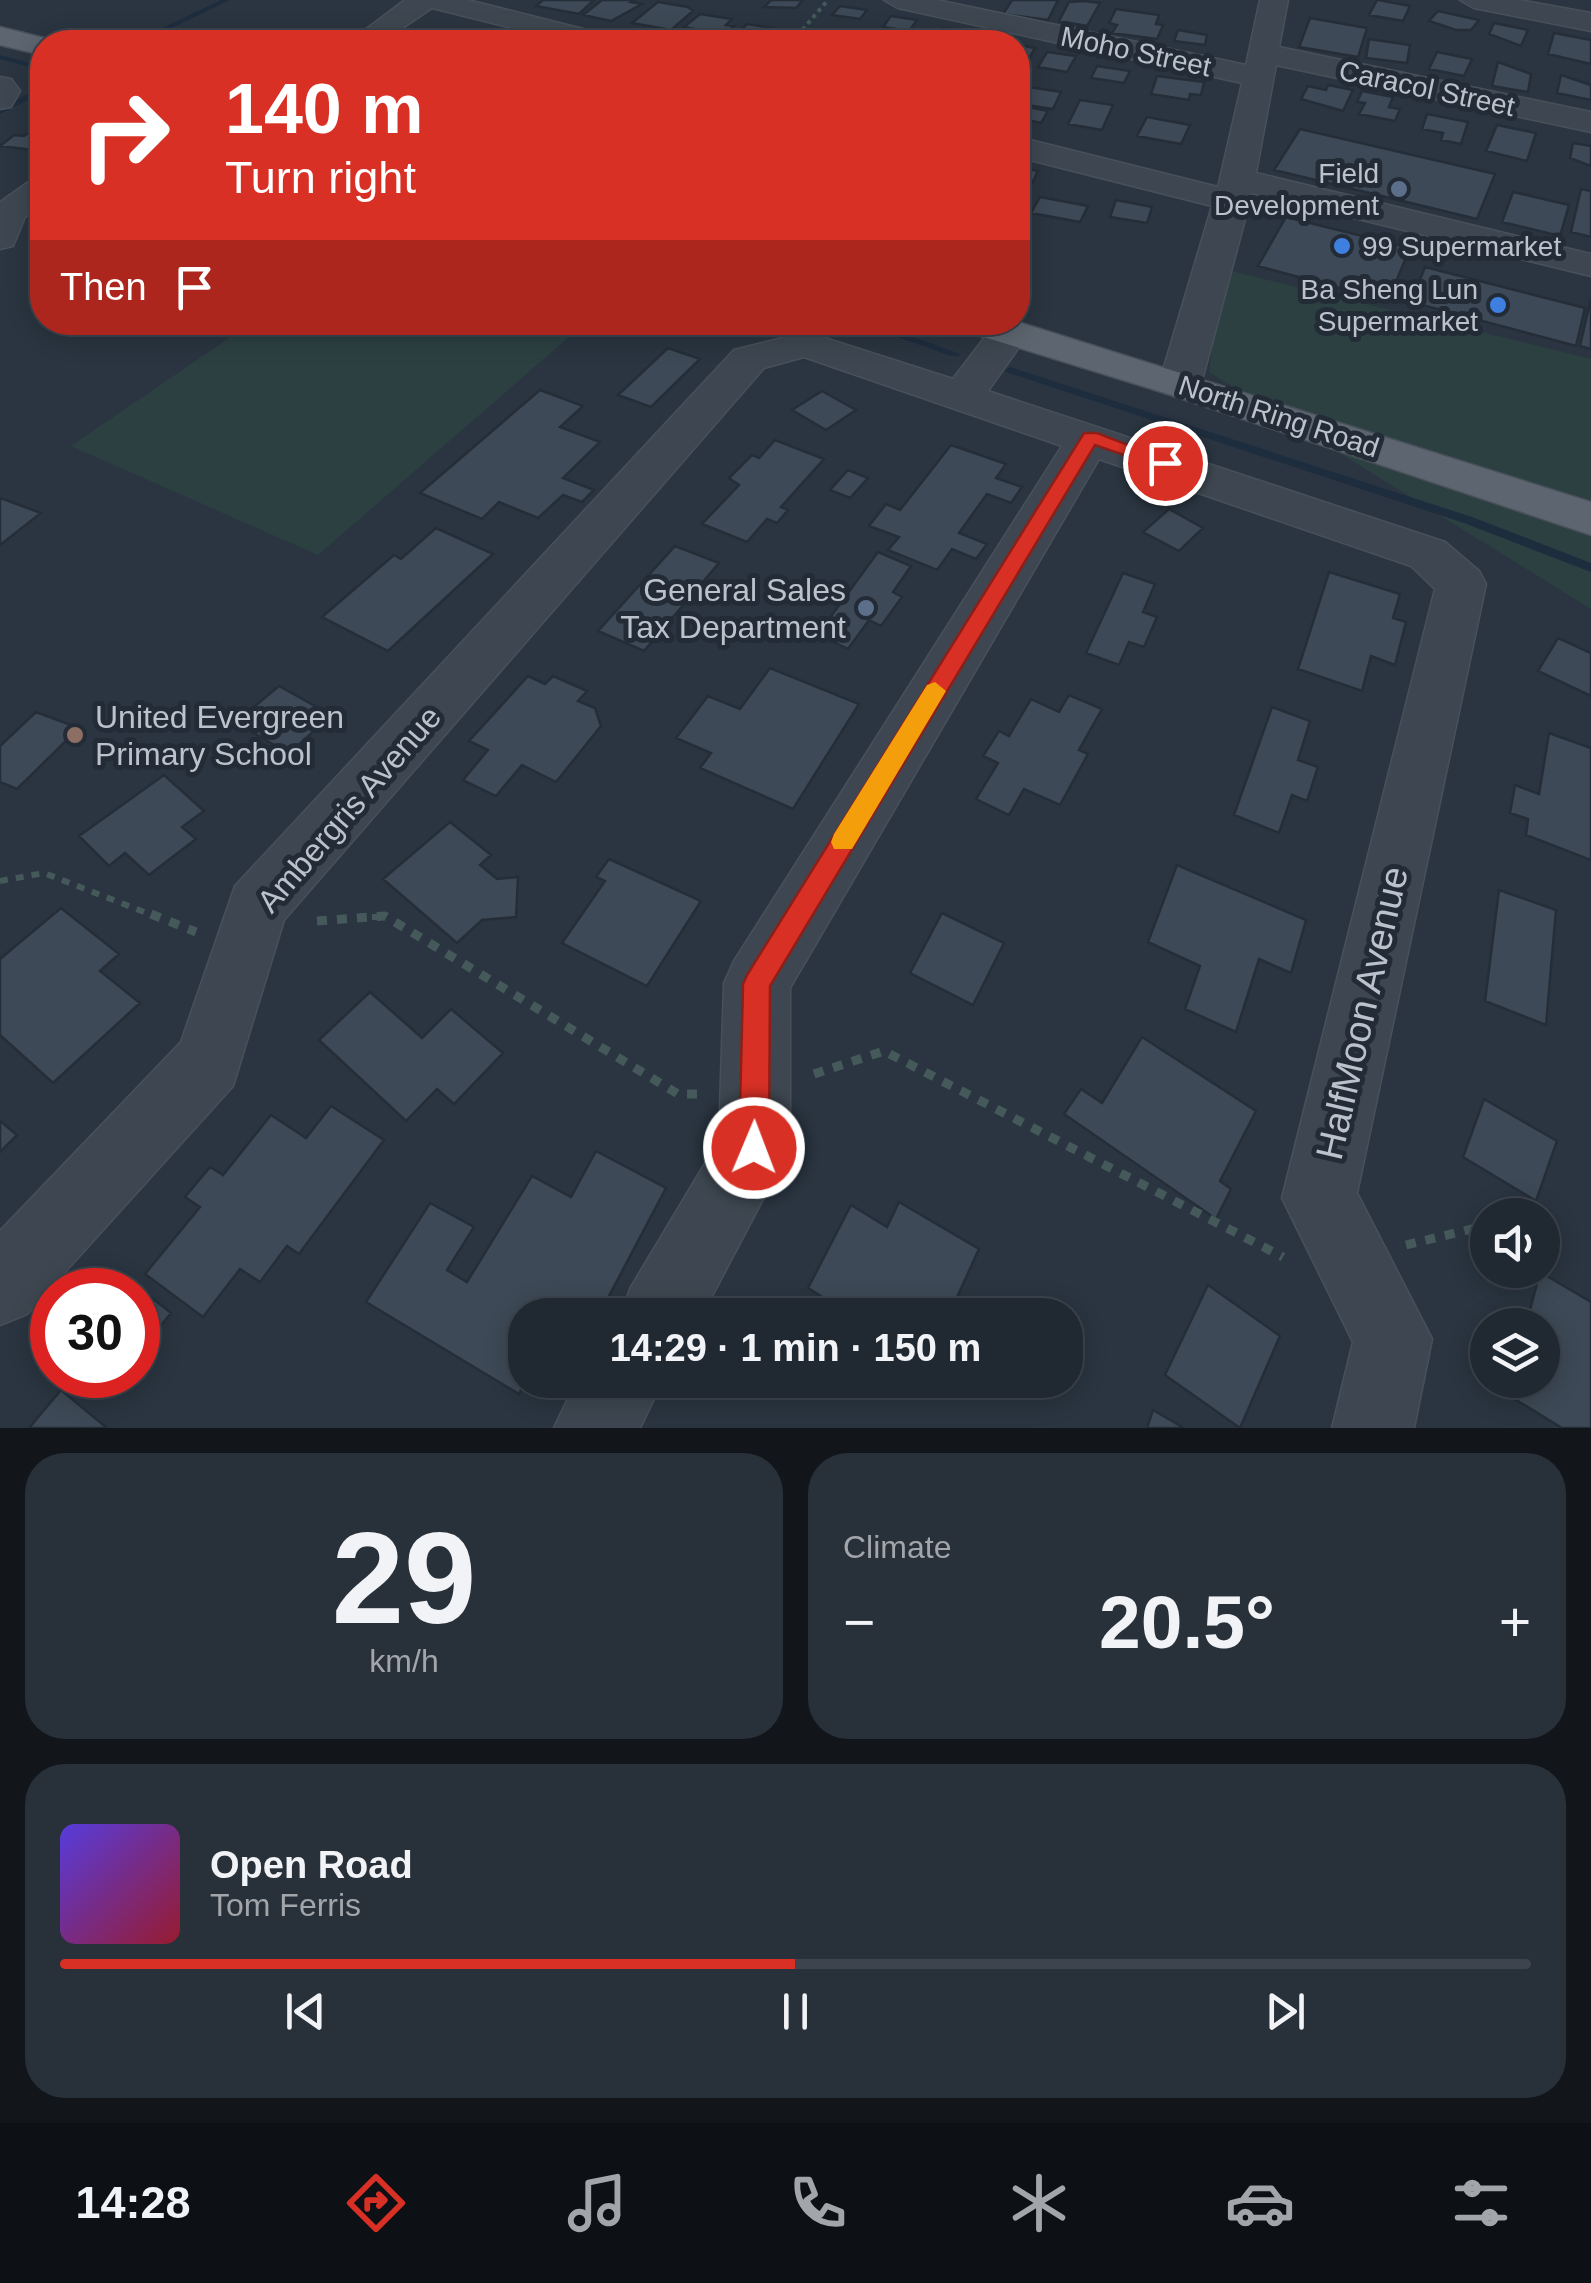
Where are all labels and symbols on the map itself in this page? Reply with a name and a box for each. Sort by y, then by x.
street label: Moho Street [1058,20,1214,83]
street label: Caracol Street [1336,55,1518,122]
place label: Field Development [1214,158,1379,221]
marker: Field Development [1388,178,1410,200]
place label: 99 Supermarket [1362,231,1561,262]
marker: 99 Supermarket [1331,235,1353,257]
place label: Ba Sheng Lun Supermarket [1301,274,1478,337]
marker: Ba Sheng Lun Supermarket [1487,294,1509,316]
street label: North Ring Road [1175,370,1383,463]
pin [1123,421,1208,506]
place label: General Sales Tax Department [620,572,846,645]
marker: General Sales Tax Department [855,597,877,619]
place label: United Evergreen Primary School [95,699,344,772]
street label: Ambergris Avenue [250,699,448,919]
marker: United Evergreen Primary School [64,724,86,746]
street label: HalfMoon Avenue [1308,862,1416,1164]
position arrow [702,1096,806,1200]
speed limit sign: 30 [30,1268,160,1398]

